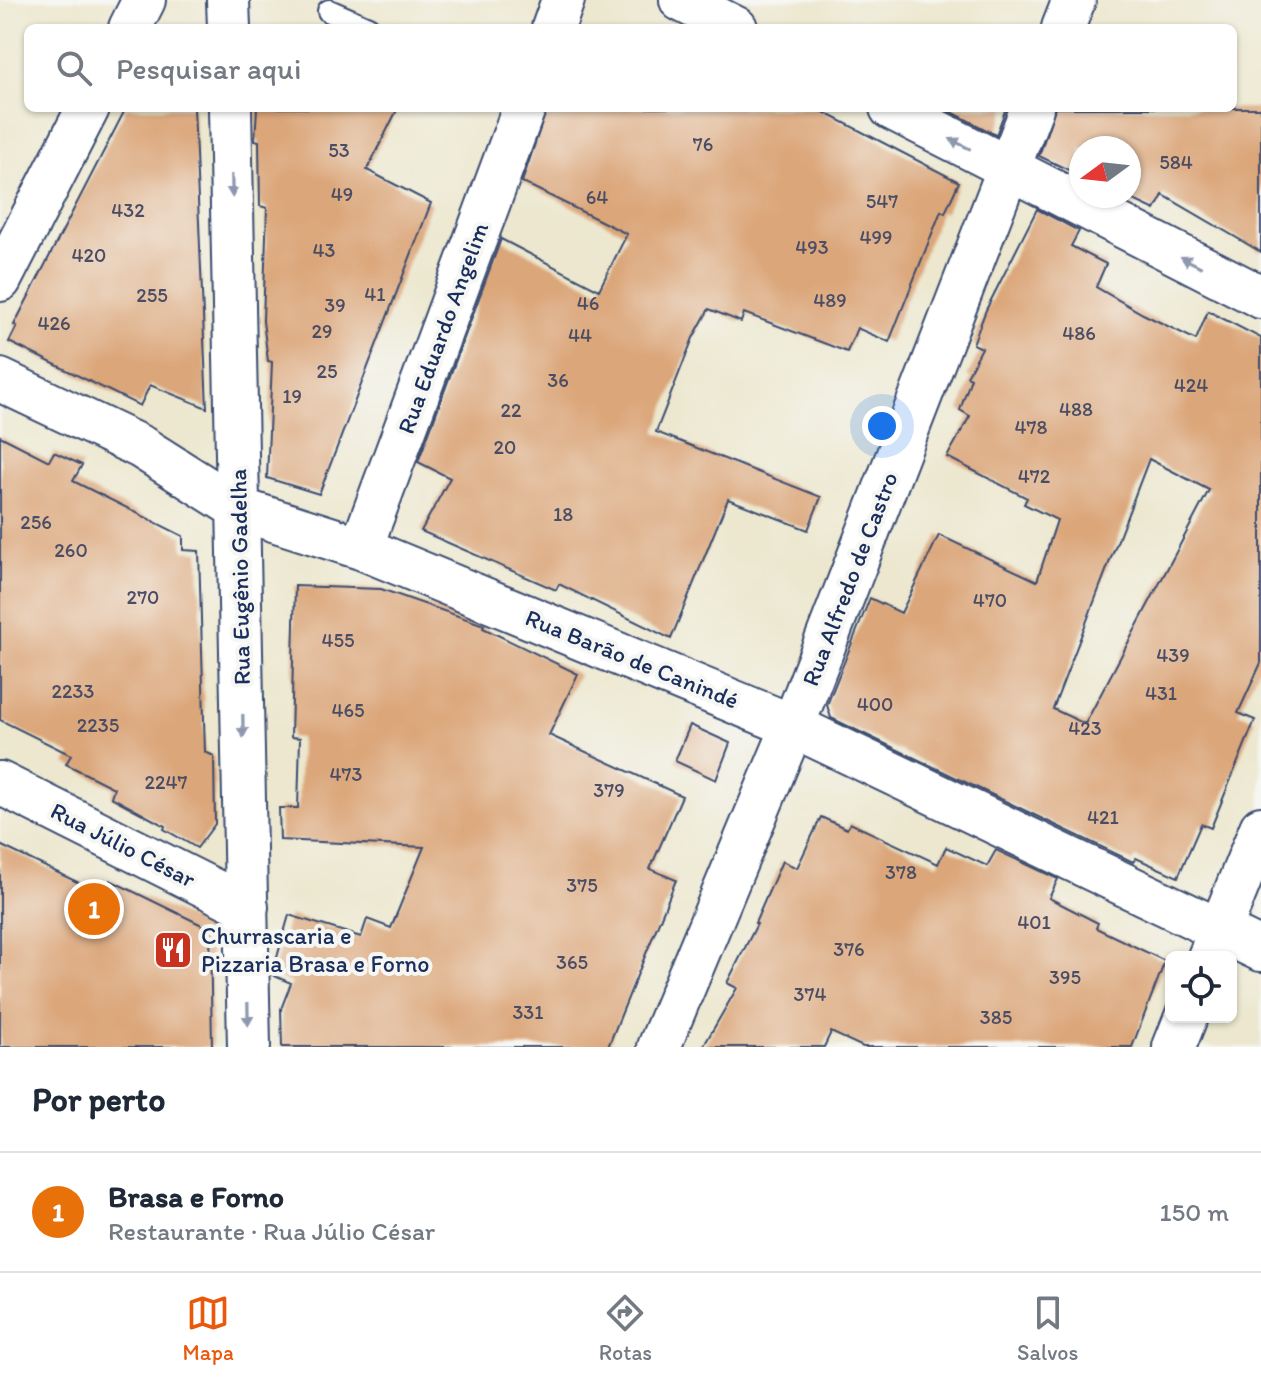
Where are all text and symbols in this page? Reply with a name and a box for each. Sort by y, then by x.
search box [24,24,1237,112]
icon: search [52,46,96,90]
text: Pesquisar aqui [116,50,301,87]
house number: 76 [693,132,713,156]
north arrow [1069,136,1141,208]
one-way arrow [948,137,971,150]
house number: 53 [328,138,350,162]
house number: 584 [1159,150,1193,174]
one-way arrow [226,174,238,199]
house number: 49 [331,182,353,206]
house number: 64 [586,185,608,209]
house number: 547 [866,189,898,213]
house number: 432 [111,198,145,222]
street label: Rua Eduardo Angelim [391,218,494,437]
house number: 499 [860,225,892,249]
house number: 493 [795,235,829,259]
house number: 43 [313,238,336,262]
house number: 420 [72,243,106,267]
one-way arrow [1180,255,1203,268]
house number: 41 [364,282,386,306]
house number: 255 [136,283,168,307]
house number: 489 [813,288,847,312]
house number: 46 [577,291,599,315]
house number: 39 [324,293,346,317]
house number: 426 [37,311,71,335]
house number: 29 [312,319,332,343]
house number: 486 [1062,321,1096,345]
house number: 44 [568,323,592,347]
house number: 25 [316,359,338,383]
house number: 36 [547,368,569,392]
house number: 424 [1174,373,1208,397]
house number: 19 [282,384,302,408]
house number: 488 [1059,397,1093,421]
house number: 22 [500,398,522,422]
your location [862,406,902,446]
house number: 478 [1015,415,1047,439]
house number: 20 [494,435,516,459]
house number: 472 [1018,464,1051,488]
street label: Rua Eugênio Gadelha [223,468,256,685]
street label: Rua Alfredo de Castro [795,468,904,690]
house number: 18 [553,502,573,526]
house number: 256 [20,510,52,534]
house number: 260 [54,538,88,562]
house number: 270 [127,585,159,609]
house number: 470 [973,588,1007,612]
street label: Rua Barão de Canindé [521,602,743,715]
house number: 455 [321,628,355,652]
house number: 439 [1156,643,1190,667]
house number: 2233 [52,679,95,703]
house number: 431 [1145,681,1177,705]
house number: 400 [857,692,893,716]
house number: 465 [331,698,365,722]
house number: 2235 [77,713,119,737]
one-way arrow [237,714,250,739]
house number: 423 [1068,716,1102,740]
house number: 473 [330,762,363,786]
house number: 2247 [145,770,188,794]
house number: 379 [593,778,625,802]
street label: Rua Júlio César [46,796,201,894]
house number: 421 [1087,805,1119,829]
house number: 378 [885,860,917,884]
house number: 375 [566,873,598,897]
pin: 1 [68,879,120,939]
house number: 401 [1017,910,1051,934]
place label: Churrascaria e Pizzaria Brasa e Forno [201,921,429,978]
restaurant icon: Churrascaria e Pizzaria Brasa e Forno [152,929,194,971]
house number: 376 [833,937,865,961]
house number: 365 [556,950,588,974]
map controls [1165,951,1237,1023]
button: locate [1165,951,1237,1023]
house number: 395 [1049,965,1081,989]
house number: 374 [794,982,826,1006]
house number: 331 [512,1000,544,1024]
one-way arrow [242,1002,255,1027]
house number: 385 [980,1005,1012,1029]
text: Por perto [32,1079,165,1120]
text: Brasa e Forno [108,1178,284,1215]
text: 1 [52,1196,64,1228]
text: 150 m [1160,1196,1229,1228]
text: Restaurante · Rua Júlio César [108,1215,435,1247]
tab: Mapa [183,1291,234,1366]
tab: Rotas [599,1291,652,1366]
tab: Salvos [1017,1291,1078,1366]

